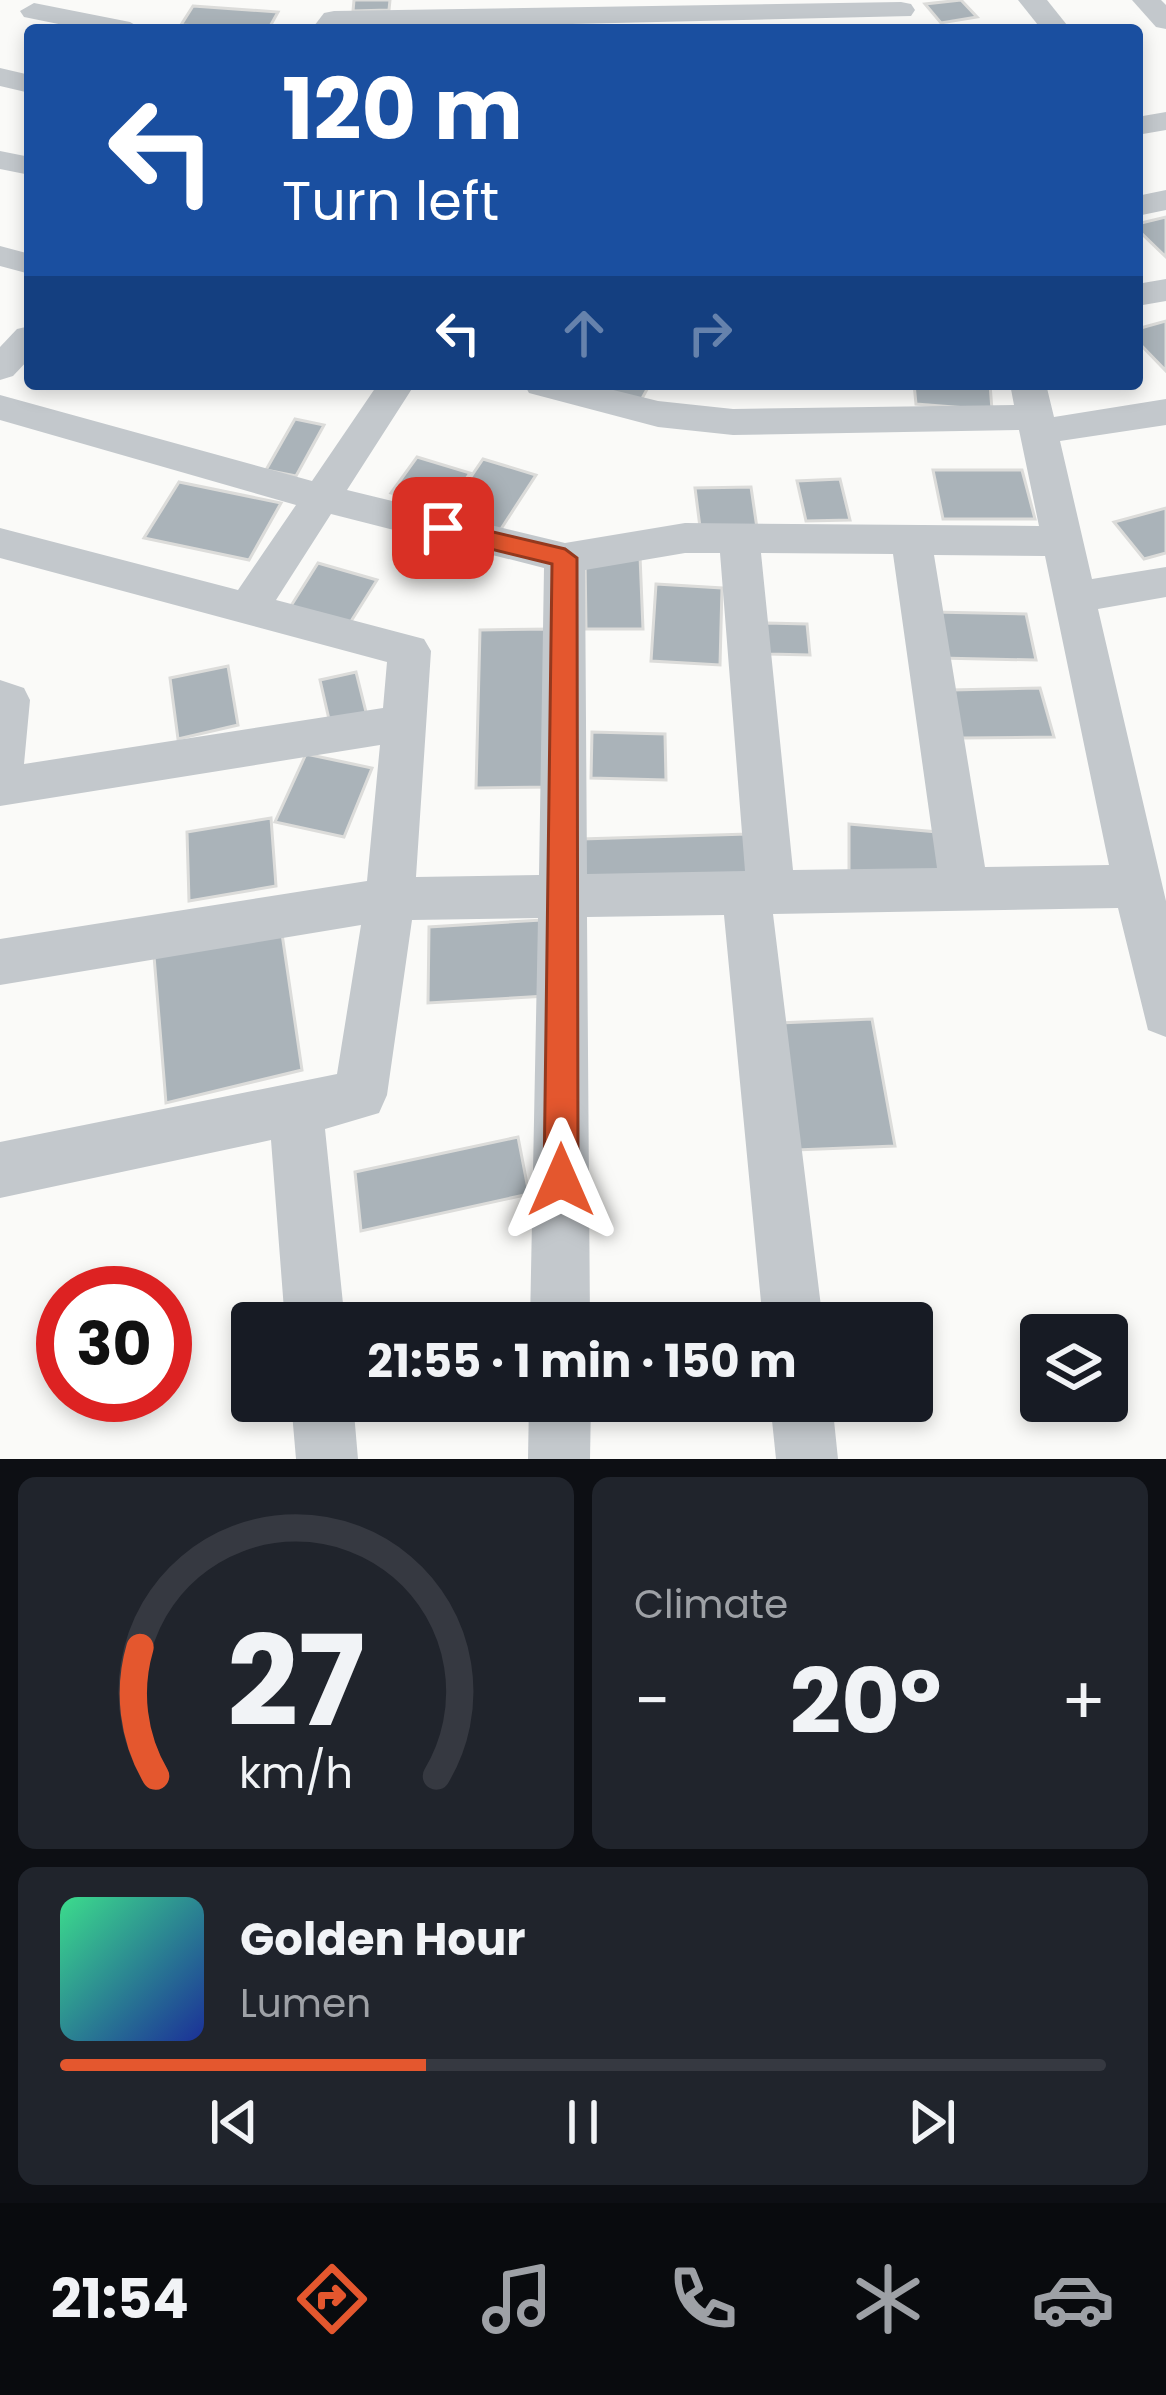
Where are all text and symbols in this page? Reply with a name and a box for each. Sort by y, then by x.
text: 120 m [282,51,523,168]
icon: left [84,72,240,228]
text: Turn left [282,163,499,239]
icon: left [425,300,491,366]
icon: ahead [551,300,617,366]
icon: right [677,300,743,366]
pin [392,477,494,579]
icon: arrive [410,495,476,561]
position arrow [498,1117,624,1243]
speed limit sign: 30 [36,1266,192,1422]
map controls [1020,1314,1128,1422]
button: layers [1020,1314,1128,1422]
text: 21:55 · 1 min · 150 m [367,1330,797,1393]
text: Climate [634,1577,788,1632]
text: 27 [227,1594,365,1769]
text: 20° [790,1638,942,1765]
text: − [634,1655,670,1747]
text: + [1061,1655,1106,1747]
text: km/h [239,1743,353,1803]
text: Golden Hour [240,1908,526,1971]
text: Lumen [240,1976,371,2031]
icon: previous [201,2089,267,2155]
icon: pause [550,2089,616,2155]
icon: next [899,2089,965,2155]
icon: directions [290,2257,374,2341]
icon: music [475,2257,559,2341]
icon: phone [661,2257,745,2341]
icon: climate [846,2257,930,2341]
icon: car [1031,2257,1115,2341]
text: 21:54 [51,2261,189,2337]

